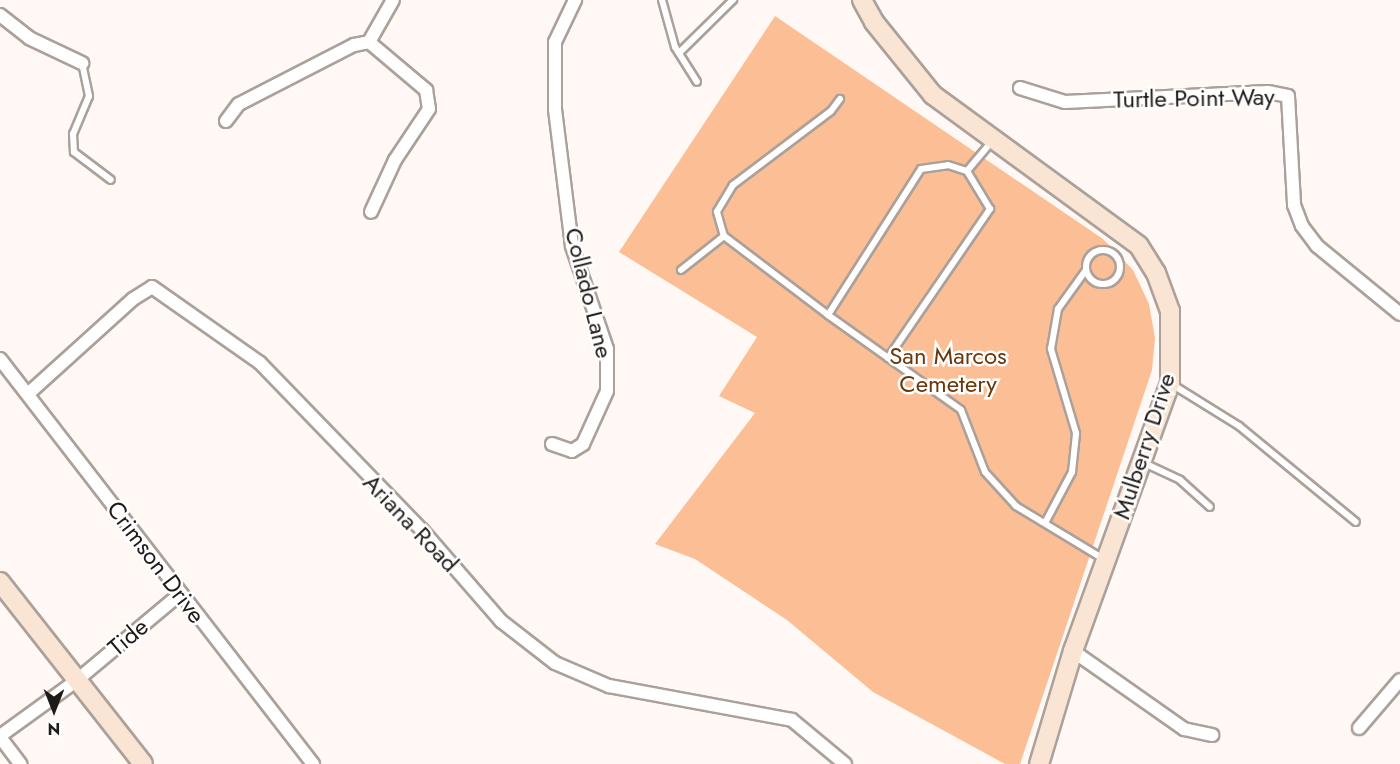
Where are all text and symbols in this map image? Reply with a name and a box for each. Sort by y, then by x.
street label: Turtle Point Way [1113,82,1275,114]
street label: Collado Lane [559,225,619,361]
park label: San Marcos Cemetery [889,342,1007,398]
street label: Mulberry Drive [1107,369,1181,523]
street label: Ariana Road [357,468,465,578]
street label: Crimson Drive [101,495,211,629]
street label: Tide [102,612,154,662]
north arrow [24,680,84,740]
text: N [48,717,60,740]

